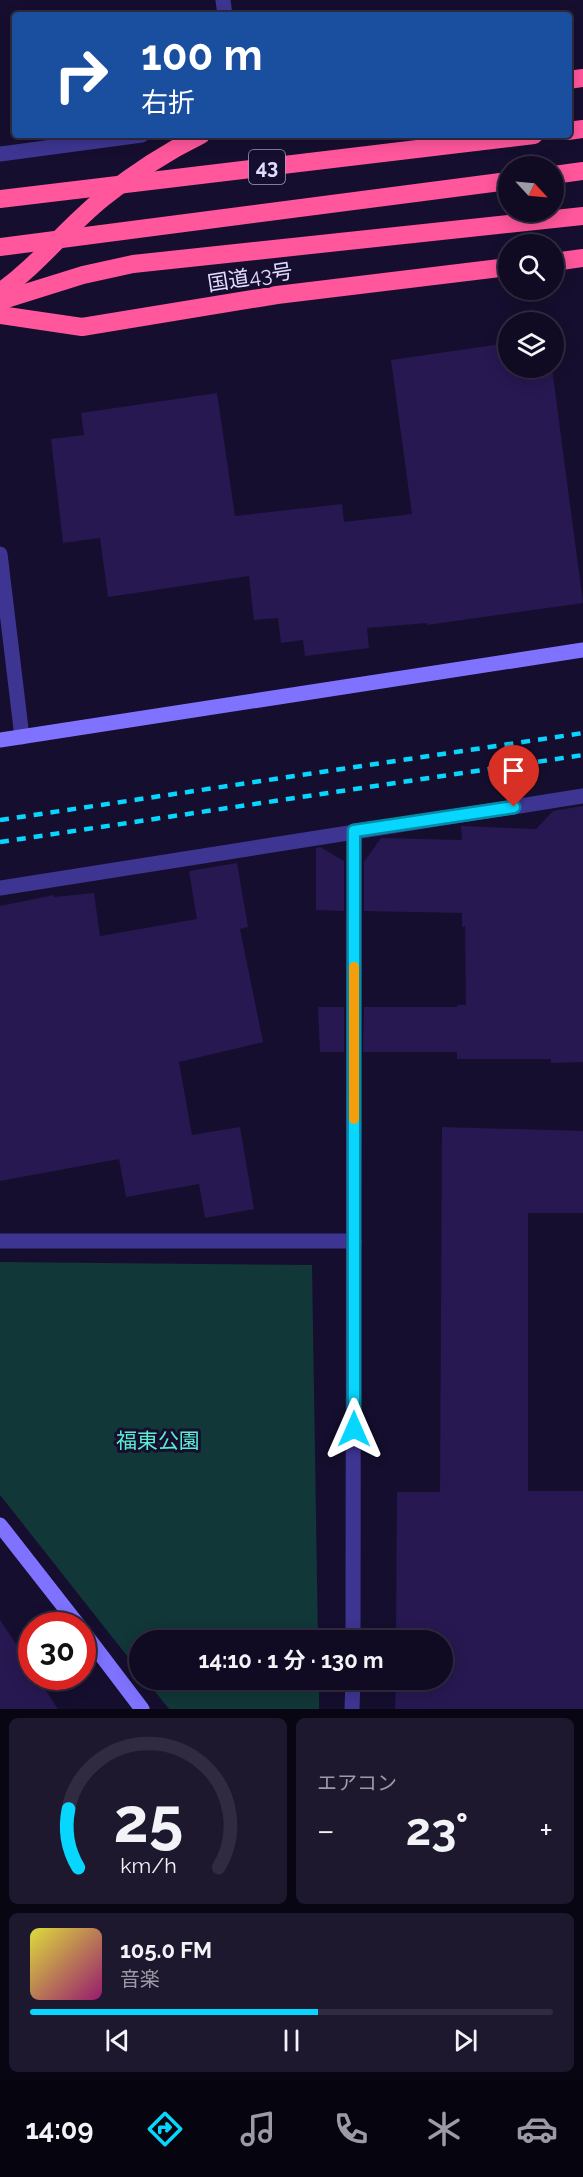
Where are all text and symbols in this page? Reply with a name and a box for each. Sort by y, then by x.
text: 100 m [141,31,263,80]
icon: right [42,36,120,114]
text: 右折 [141,87,195,118]
road number: 43 [249,150,285,184]
north arrow [498,156,564,222]
map controls [498,156,564,378]
button: search [498,234,564,300]
street label: 国道43号 [206,258,294,296]
button: layers [498,312,564,378]
pin [488,745,539,807]
icon: arrive [497,754,530,787]
position arrow [322,1397,386,1461]
park label: 福東公園 [116,1428,200,1453]
speed limit sign: 30 [18,1612,96,1690]
text: 14:10 · 1 分 · 130 m [199,1647,383,1673]
text: エアコン [317,1771,397,1795]
text: 25 [113,1783,183,1857]
text: 23° [406,1803,468,1856]
text: − [317,1811,335,1850]
text: + [539,1811,553,1850]
text: km/h [120,1853,176,1878]
text: 105.0 FM [120,1937,212,1963]
text: 音楽 [120,1967,160,1991]
icon: previous [101,2024,134,2057]
icon: pause [275,2024,308,2057]
icon: next [449,2024,482,2057]
icon: directions [144,2108,186,2150]
icon: music [237,2108,279,2150]
icon: phone [330,2108,372,2150]
icon: climate [423,2108,465,2150]
icon: car [516,2108,558,2150]
text: 14:09 [25,2114,93,2145]

